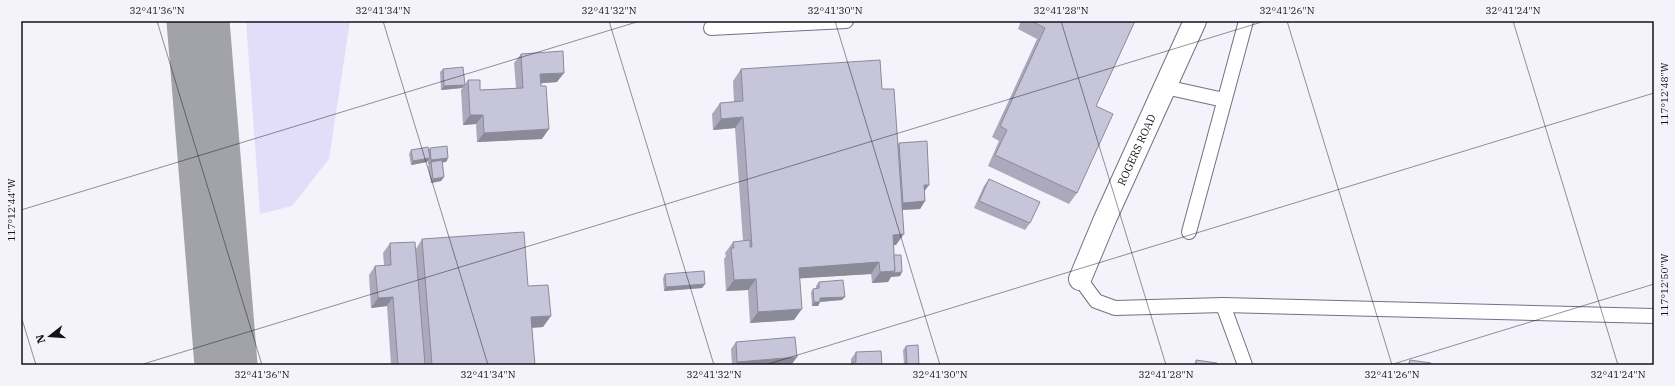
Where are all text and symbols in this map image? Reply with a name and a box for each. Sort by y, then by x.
text: 32°41'36"N [130,4,185,17]
text: 32°41'34"N [356,4,411,17]
text: 32°41'32"N [582,4,637,17]
text: 32°41'30"N [808,4,863,17]
text: 32°41'28"N [1034,4,1089,17]
text: 32°41'26"N [1260,4,1315,17]
text: 32°41'24"N [1486,4,1541,17]
text: 117°12'48"W [1658,62,1671,126]
street label: ROGERS ROAD [1114,112,1159,188]
text: 117°12'44"W [5,178,18,242]
text: 117°12'50"W [1658,253,1671,317]
north arrow [30,316,70,356]
text: N [32,332,48,345]
text: 32°41'36"N [235,368,290,381]
text: 32°41'34"N [461,368,516,381]
text: 32°41'32"N [687,368,742,381]
text: 32°41'30"N [913,368,968,381]
text: 32°41'28"N [1139,368,1194,381]
text: 32°41'26"N [1365,368,1420,381]
text: 32°41'24"N [1591,368,1646,381]

